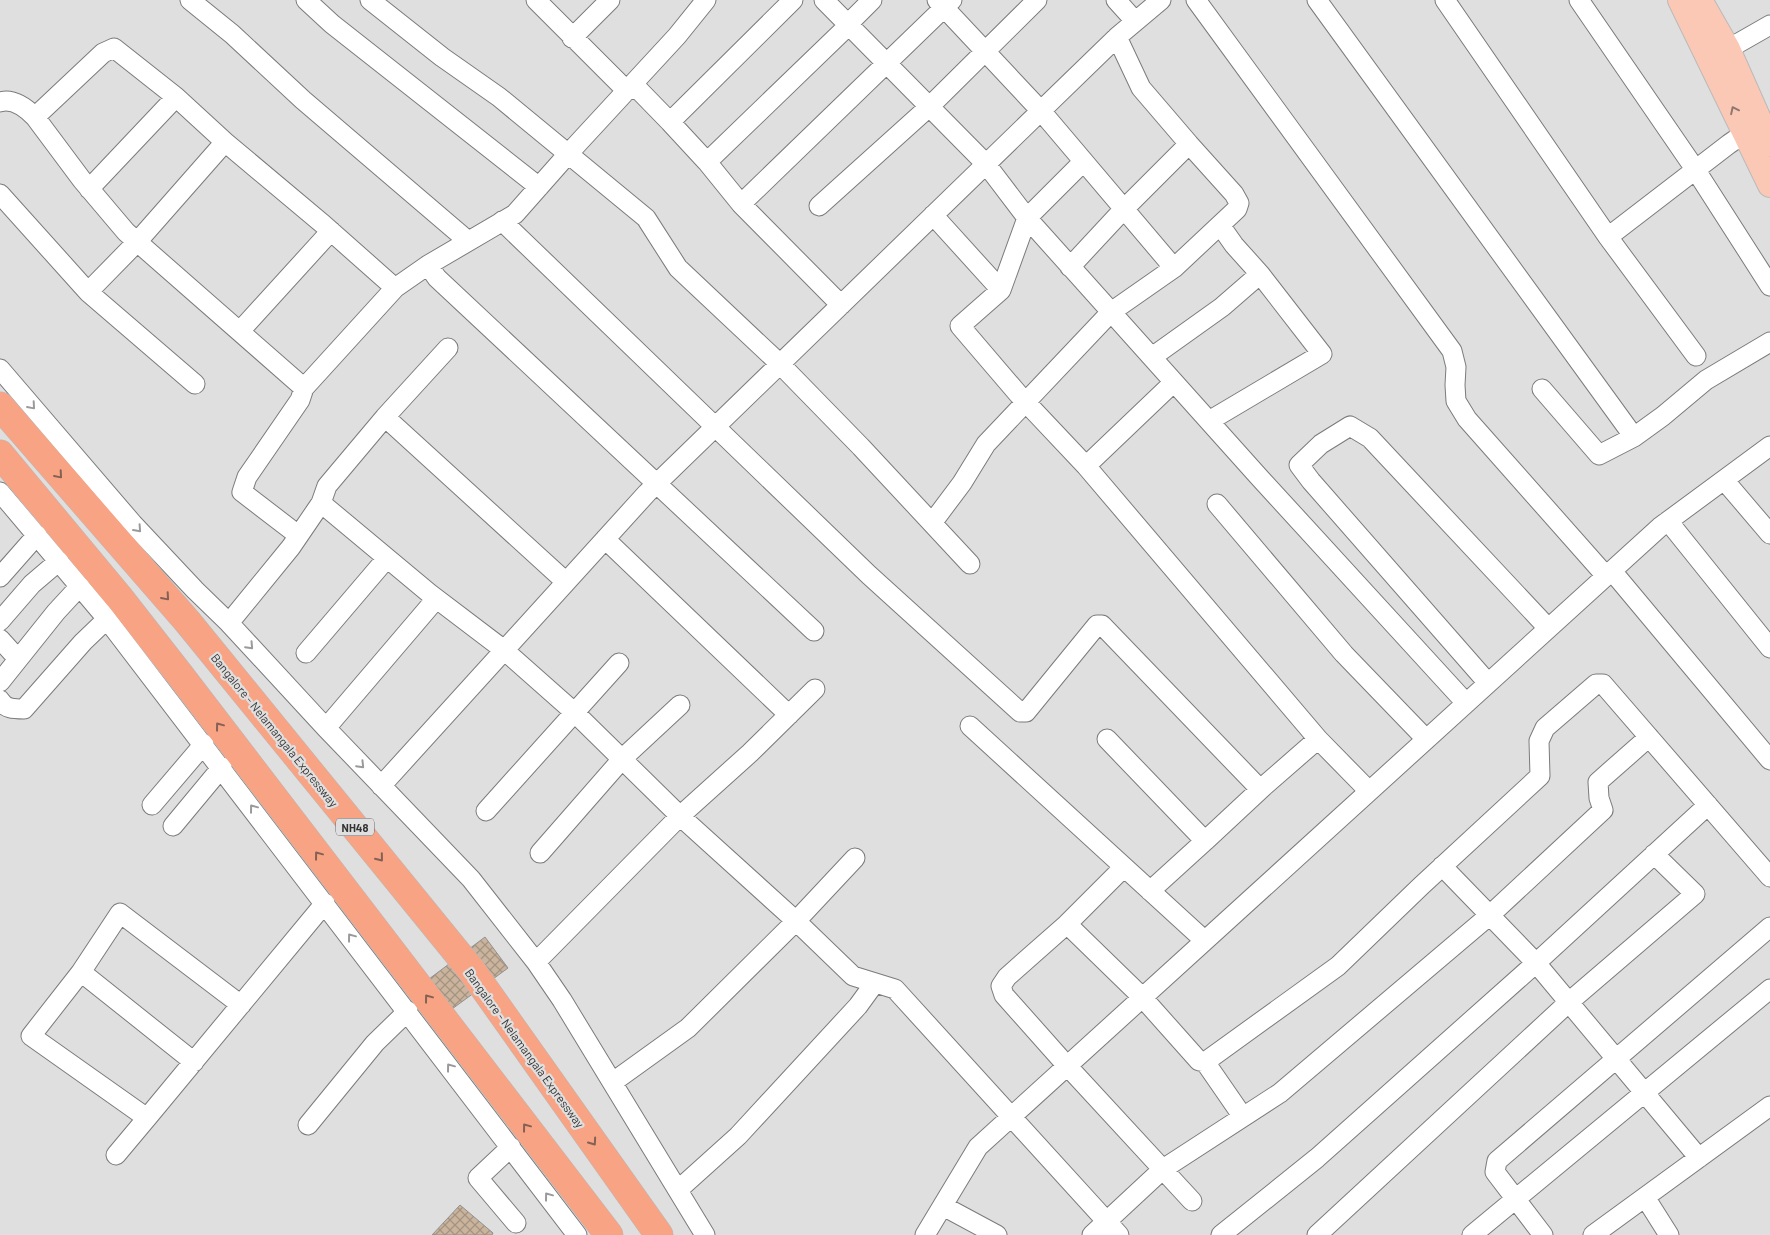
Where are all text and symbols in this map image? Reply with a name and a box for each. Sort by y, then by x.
one-way arrow [1730,106,1740,115]
one-way arrow [26,400,35,409]
one-way arrow [54,469,63,478]
one-way arrow [132,523,141,532]
one-way arrow [160,592,169,601]
one-way arrow [244,641,253,650]
street label: Bangalore - Nelamangala Expressway [209,651,342,810]
one-way arrow [217,723,225,732]
one-way arrow [355,759,364,768]
one-way arrow [250,805,258,814]
road number: NH48 [336,819,374,836]
one-way arrow [315,851,324,861]
one-way arrow [374,853,383,862]
one-way arrow [349,934,357,943]
street label: Bangalore - Nelamangala Expressway [463,966,588,1131]
one-way arrow [425,995,433,1004]
one-way arrow [447,1063,456,1072]
one-way arrow [524,1124,532,1133]
one-way arrow [587,1136,596,1146]
one-way arrow [545,1192,554,1202]

